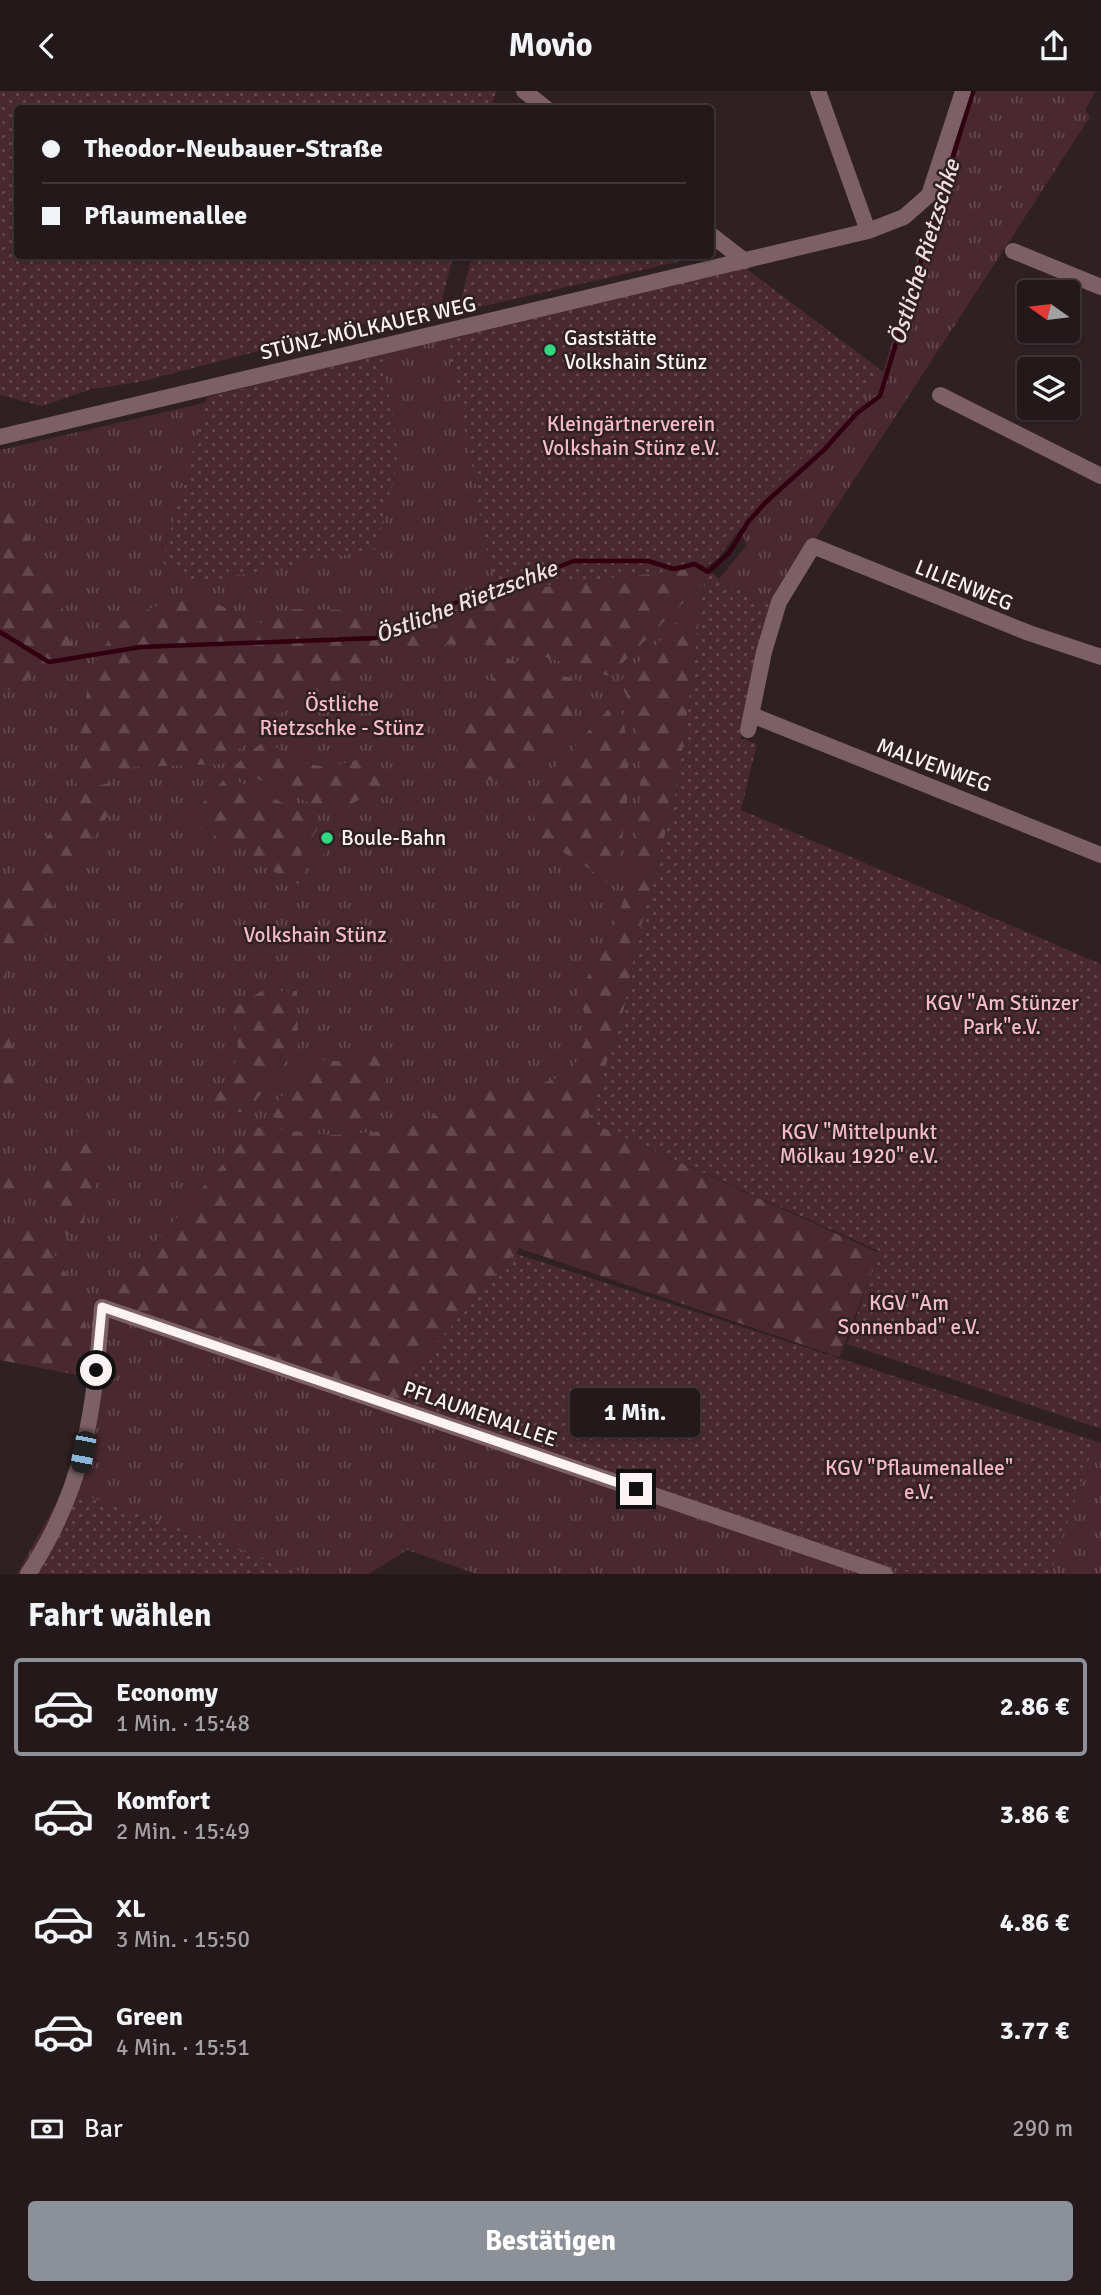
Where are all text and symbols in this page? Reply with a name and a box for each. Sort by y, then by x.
text: Movio [508,26,593,65]
icon: back [28,27,66,65]
icon: share [1035,27,1073,65]
text: Theodor-Neubauer-Straße [84,133,383,165]
water label: Östliche Rietzschke [883,155,967,348]
text: Pflaumenallee [84,200,247,232]
north arrow [1017,280,1080,343]
map controls [1017,280,1080,420]
street label: STÜNZ-MÖLKAUER WEG [257,290,479,366]
place label: Gaststätte Volkshain Stünz [564,325,707,375]
marker: Gaststätte Volkshain Stünz [542,342,558,358]
button: layers [1017,357,1080,420]
park label: Kleingärtnerverein Volkshain Stünz e.V. [542,411,720,461]
water label: Östliche Rietzschke [371,553,563,649]
street label: LILIENWEG [911,554,1017,616]
park label: Östliche Rietzschke - Stünz [260,691,424,741]
street label: MALVENWEG [873,732,995,798]
place label: Boule-Bahn [341,825,446,851]
marker: Boule-Bahn [319,830,335,846]
park label: Volkshain Stünz [243,922,387,948]
park label: KGV "Am Stünzer Park"e.V. [925,990,1079,1040]
park label: KGV "Mittelpunkt Mölkau 1920" e.V. [779,1119,939,1169]
park label: KGV "Am Sonnenbad" e.V. [838,1290,980,1340]
route start [80,1354,112,1386]
street label: PFLAUMENALLEE [400,1375,560,1453]
callout: 1 Min. [571,1387,701,1437]
text: 1 Min. [604,1398,666,1427]
car [69,1429,98,1475]
park label: KGV "Pflaumenallee" e.V. [825,1455,1013,1505]
route end [620,1473,652,1505]
text: Fahrt wählen [28,1596,212,1635]
icon: car [32,1676,95,1739]
text: Economy [116,1677,218,1709]
text: 2.86 € [1000,1691,1069,1723]
text: 1 Min. · 15:48 [116,1709,250,1738]
icon: car [32,1784,95,1847]
text: Komfort [116,1785,210,1817]
text: 3.86 € [1000,1799,1069,1831]
text: 2 Min. · 15:49 [116,1817,250,1846]
icon: car [32,1892,95,1955]
text: XL [116,1893,146,1925]
text: 4.86 € [1000,1907,1069,1939]
text: 3 Min. · 15:50 [116,1925,250,1954]
icon: car [32,2000,95,2063]
text: Green [116,2001,183,2033]
text: 3.77 € [1000,2015,1069,2047]
text: 4 Min. · 15:51 [116,2033,250,2062]
icon: cash [28,2110,66,2148]
text: Bar [84,2113,122,2145]
text: 290 m [1012,2114,1073,2143]
button: Bestätigen [28,2201,1073,2281]

